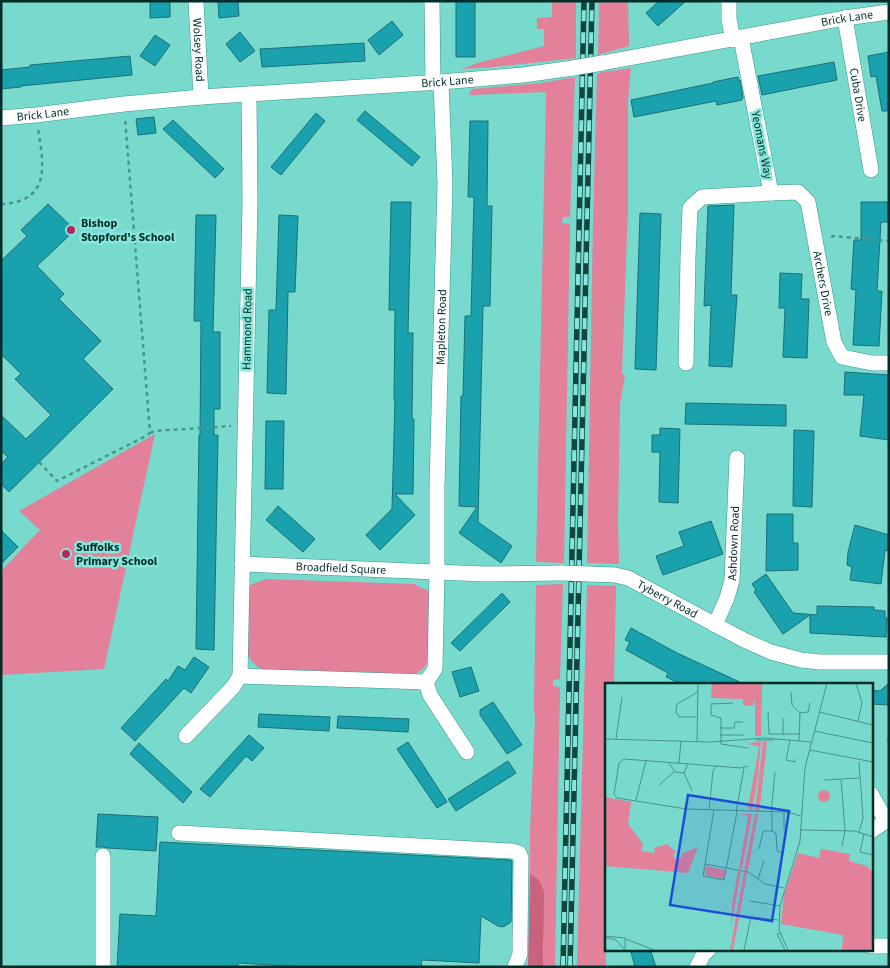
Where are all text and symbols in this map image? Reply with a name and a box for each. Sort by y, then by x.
street label: Brick Lane [820,6,874,31]
street label: Wolsey Road [188,18,208,82]
street label: Cuba Drive [845,67,871,123]
street label: Brick Lane [421,71,474,92]
street label: Brick Lane [16,103,70,126]
street label: Yeomans Way [746,109,776,181]
place label: Bishop Stopford's School [81,215,175,246]
marker: Bishop Stopford's School [65,224,77,236]
street label: Archers Drive [808,249,837,318]
street label: Hammond Road [238,288,257,370]
street label: Mapleton Road [432,289,451,365]
street label: Ashdown Road [724,506,744,581]
place label: Suffolks Primary School [76,539,158,570]
marker: Suffolks Primary School [60,548,72,560]
street label: Broadfield Square [295,558,386,579]
street label: Tyberry Road [634,576,701,623]
inset map [605,683,872,950]

